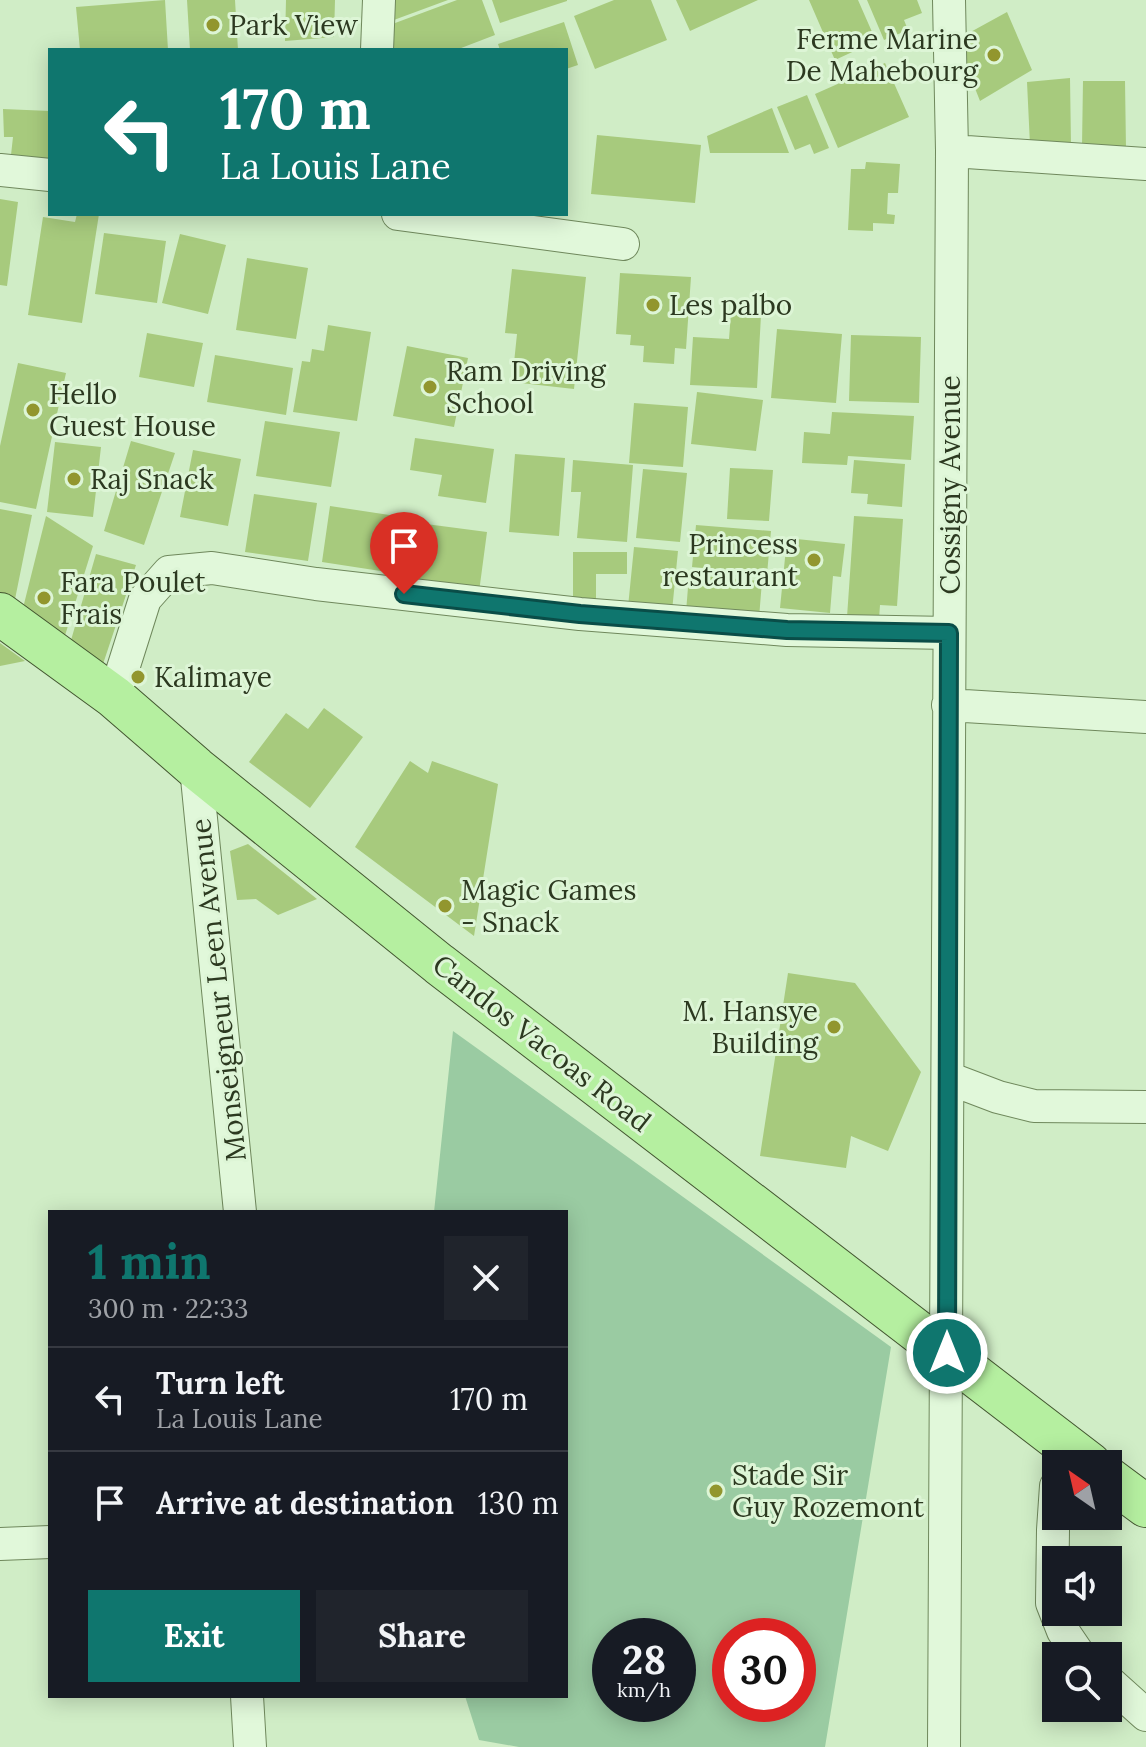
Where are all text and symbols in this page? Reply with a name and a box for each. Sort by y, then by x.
place label: Park View [229,7,358,43]
marker: Park View [204,16,222,34]
place label: Ferme Marine De Mahebourg [786,21,979,89]
marker: Ferme Marine De Mahebourg [985,46,1003,64]
text: 170 m [220,73,371,144]
icon: left [88,80,192,184]
text: La Louis Lane [220,143,451,189]
place label: Les palbo [669,287,792,323]
marker: Les palbo [644,296,662,314]
place label: Ram Driving School [446,353,606,421]
street label: Cossigny Avenue [932,375,968,595]
place label: Hello Guest House [49,376,216,444]
marker: Ram Driving School [421,378,439,396]
marker: Hello Guest House [24,401,42,419]
place label: Raj Snack [90,461,214,497]
marker: Raj Snack [65,470,83,488]
pin [370,512,438,594]
icon: arrive [382,524,426,568]
place label: Princess restaurant [662,526,798,594]
marker: Princess restaurant [805,551,823,569]
place label: Fara Poulet Frais [60,564,206,632]
marker: Fara Poulet Frais [35,589,53,607]
place label: Kalimaye [154,659,272,695]
marker: Kalimaye [129,668,147,686]
street label: Monseigneur Leen Avenue [182,817,254,1163]
place label: Magic Games - Snack [461,872,636,940]
marker: Magic Games - Snack [436,897,454,915]
street label: Candos Vacoas Road [426,946,658,1140]
place label: M. Hansye Building [682,993,819,1061]
marker: M. Hansye Building [825,1018,843,1036]
text: 1 min [88,1231,211,1292]
button: close [444,1236,528,1320]
text: 300 m · 22:33 [88,1292,248,1325]
position arrow [905,1311,989,1395]
text: Turn left [156,1364,284,1402]
icon: left [88,1377,132,1421]
text: 170 m [450,1380,528,1418]
text: La Louis Lane [156,1402,323,1435]
north arrow [1042,1450,1122,1530]
map controls [1042,1450,1122,1722]
place label: Stade Sir Guy Rozemont [732,1457,924,1525]
icon: arrive [88,1481,132,1525]
marker: Stade Sir Guy Rozemont [707,1482,725,1500]
text: Arrive at destination [156,1484,454,1522]
text: 130 m [478,1484,559,1522]
button: sound [1042,1546,1122,1626]
button: Exit [88,1590,300,1682]
button: Share [316,1590,528,1682]
speed limit sign: 30 [712,1618,816,1722]
text: 28 [622,1634,666,1685]
button: search [1042,1642,1122,1722]
text: km/h [617,1677,671,1702]

